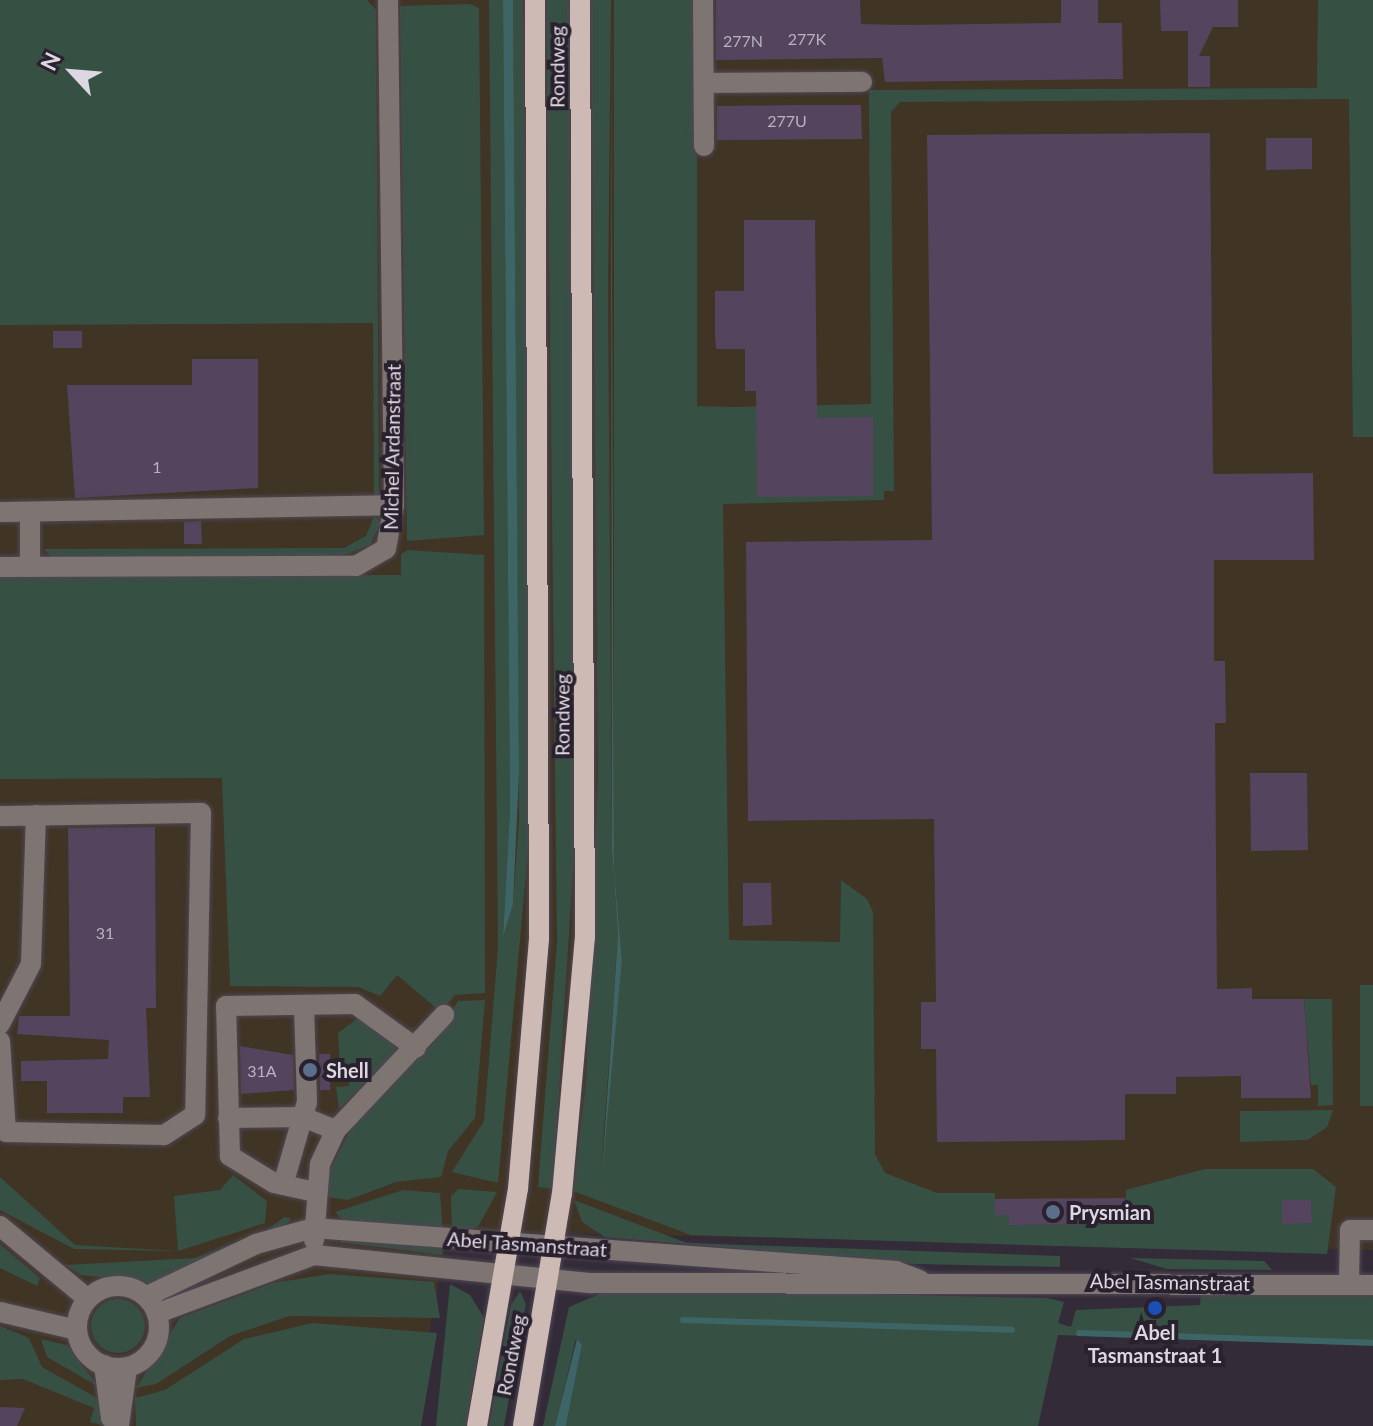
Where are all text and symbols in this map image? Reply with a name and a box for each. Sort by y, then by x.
street label: Rondweg [545,26,569,108]
house number: 277K [788,29,826,49]
house number: 277N [723,31,763,51]
north arrow [32,32,112,112]
text: N [34,48,66,75]
house number: 277U [767,111,807,131]
street label: Michel Ardanstraat [379,363,405,531]
house number: 1 [152,457,162,477]
street label: Rondweg [550,674,574,756]
house number: 31 [96,923,114,943]
place label: Shell [326,1058,369,1082]
house number: 31A [247,1061,277,1081]
marker: Shell [301,1061,319,1079]
place label: Prysmian [1069,1200,1151,1224]
marker: Prysmian [1044,1203,1062,1221]
street label: Abel Tasmanstraat [446,1226,608,1262]
street label: Abel Tasmanstraat [1089,1269,1251,1295]
marker: Abel Tasmanstraat 1 [1146,1299,1164,1317]
street label: Rondweg [491,1312,531,1398]
place label: Abel Tasmanstraat 1 [1088,1320,1222,1367]

